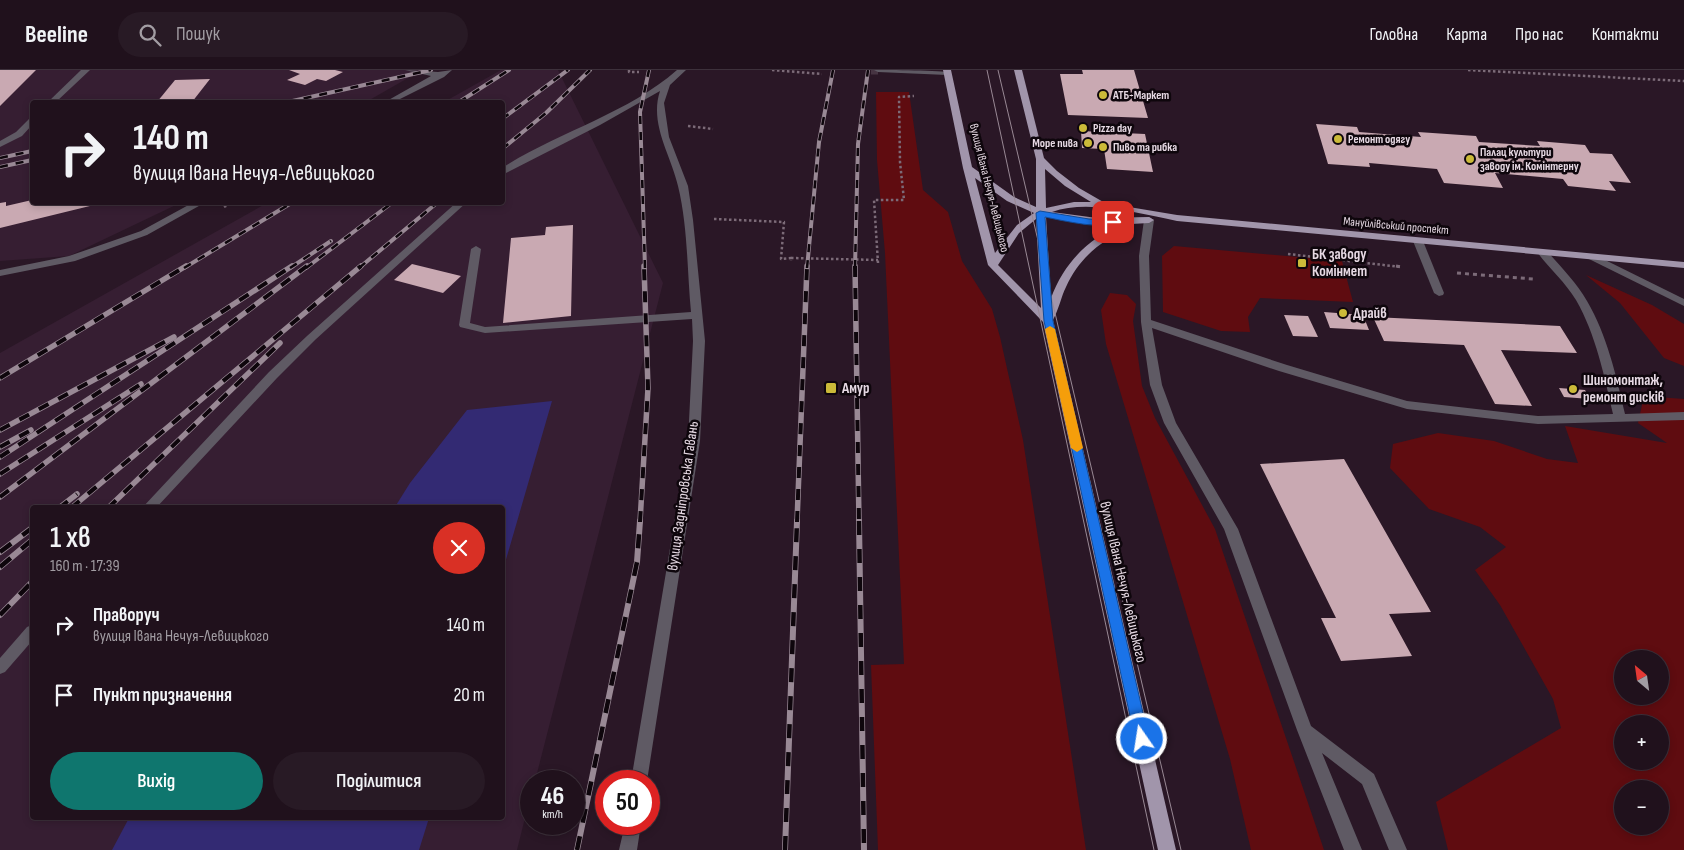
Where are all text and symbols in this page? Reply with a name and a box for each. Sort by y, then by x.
search box [118,12,468,57]
text: Beeline [25,20,88,49]
icon: search [136,21,164,49]
text: Пошук [176,23,220,46]
text: Головна [1370,24,1418,45]
text: Карта [1446,24,1487,45]
text: Про нас [1515,24,1564,45]
text: Контакти [1592,24,1659,45]
place label: АТБ-Маркет [1112,88,1169,103]
marker: АТБ-Маркет [1097,89,1109,101]
text: 140 m [133,117,209,160]
icon: right [50,120,115,185]
place label: Pizza day [1093,121,1132,136]
street label: вулиця Івана Нечуя-Левицького [966,122,1012,254]
marker: Pizza day [1077,122,1089,134]
place label: Ремонт одягу [1348,132,1410,147]
marker: Ремонт одягу [1332,133,1344,145]
place label: Море пива [1032,136,1078,151]
marker: Море пива [1082,137,1094,149]
place label: Пиво та рибка [1113,140,1177,155]
marker: Пиво та рибка [1097,141,1109,153]
place label: Палац культури заводу ім. Комінтерну [1480,145,1579,174]
marker: Палац культури заводу ім. Комінтерну [1464,153,1476,165]
text: вулиця Івана Нечуя-Левицького [133,160,375,187]
pin [1092,201,1134,243]
icon: arrive [1099,208,1127,236]
street label: Мануйлівський проспект [1343,214,1450,238]
place label: БК заводу Комінмет [1312,245,1367,281]
marker: БК заводу Комінмет [1296,257,1308,269]
place label: Драйв [1353,304,1387,323]
marker: Драйв [1337,307,1349,319]
place label: Шиномонтаж, ремонт дисків [1583,371,1664,407]
place label: Амур [841,379,870,398]
marker: Амур [824,381,838,395]
marker: Шиномонтаж, ремонт дисків [1567,383,1579,395]
street label: вулиця Задніпровська Гавань [663,420,703,572]
street label: вулиця Івана Нечуя-Левицького [1095,500,1151,664]
text: 1 хв [50,520,91,556]
button: close [433,522,485,574]
text: 160 m · 17:39 [50,557,120,576]
text: Праворуч [93,604,160,627]
icon: right [50,611,78,639]
text: 140 m [447,614,485,637]
text: вулиця Івана Нечуя-Левицького [93,627,269,646]
north arrow [1614,650,1669,705]
map controls [1614,650,1669,835]
icon: arrive [50,681,78,709]
text: Пункт призначення [93,684,232,707]
text: 20 m [453,684,485,707]
position arrow [1115,712,1167,764]
button: + [1614,715,1669,770]
button: Вихід [50,752,263,810]
button: Поділитися [273,752,485,810]
speed limit sign: 50 [595,770,660,835]
button: − [1614,780,1669,835]
text: 46 [541,781,564,812]
text: km/h [542,807,563,822]

